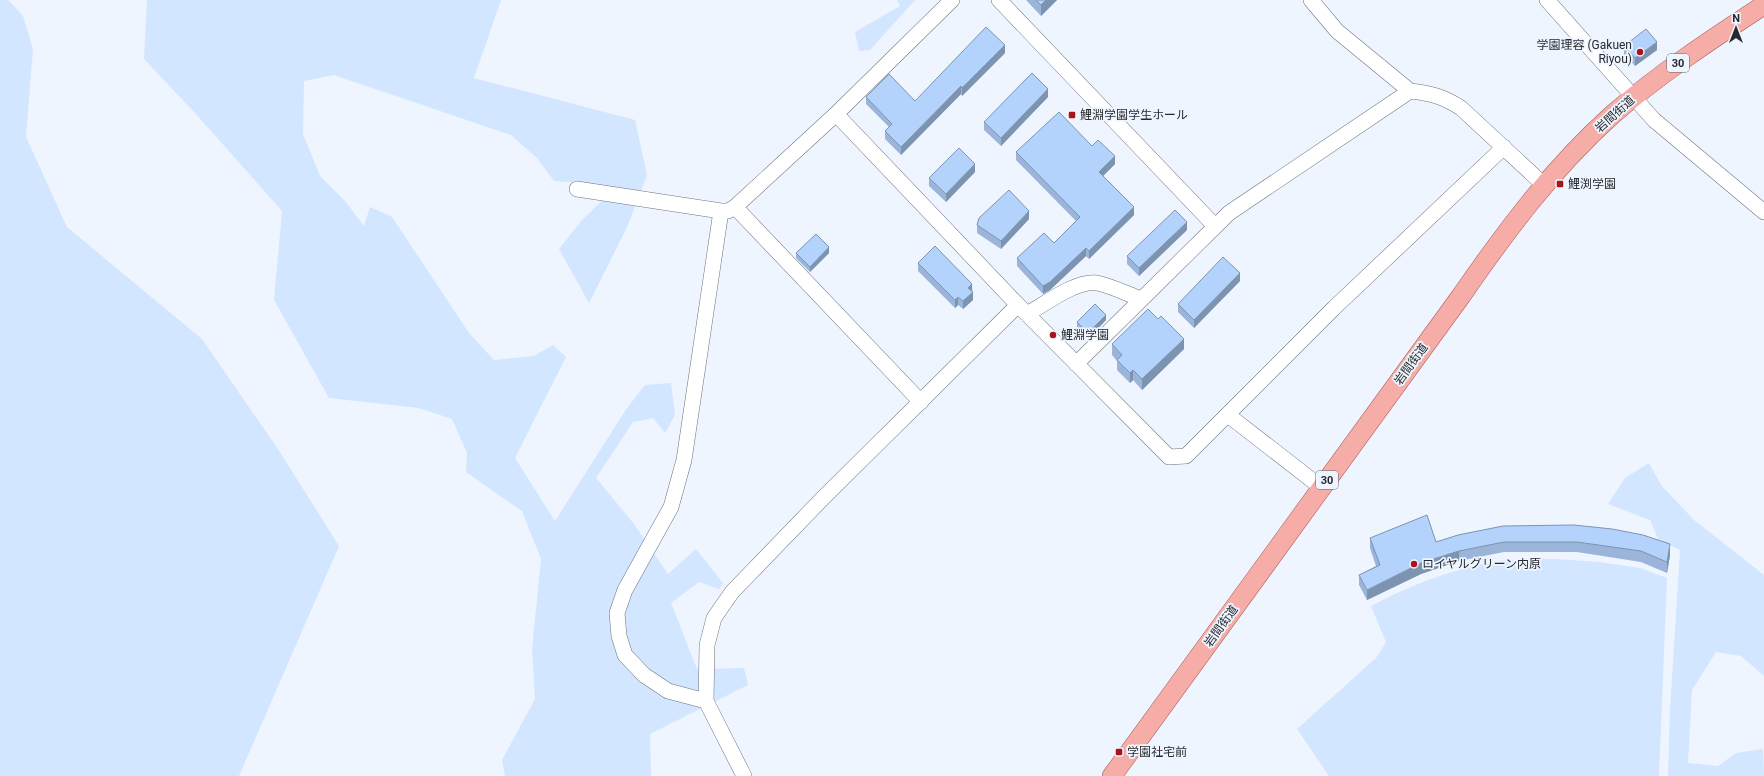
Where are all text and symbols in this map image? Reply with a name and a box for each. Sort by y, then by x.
north arrow [1716,8,1756,48]
text: N [1732,12,1740,25]
place label: 学園理容 (Gakuen Riyou) [1537,38,1632,66]
marker: 学園理容 (Gakuen Riyou) [1635,47,1645,57]
road number: 30 [1667,54,1689,72]
street label: 岩間街道 [1592,93,1638,135]
place label: 鯉淵学園学生ホール [1080,108,1188,122]
marker: 鯉淵学園学生ホール [1067,110,1077,120]
place label: 鯉渕学園 [1568,177,1616,191]
marker: 鯉渕学園 [1555,179,1565,189]
place label: 鯉淵学園 [1061,328,1109,342]
marker: 鯉淵学園 [1048,330,1058,340]
street label: 岩間街道 [1391,340,1431,388]
road number: 30 [1316,471,1338,489]
place label: ロイヤルグリーン内原 [1422,557,1541,571]
marker: ロイヤルグリーン内原 [1409,559,1419,569]
street label: 岩間街道 [1201,602,1241,650]
place label: 学園社宅前 [1127,745,1187,759]
marker: 学園社宅前 [1114,747,1124,757]

